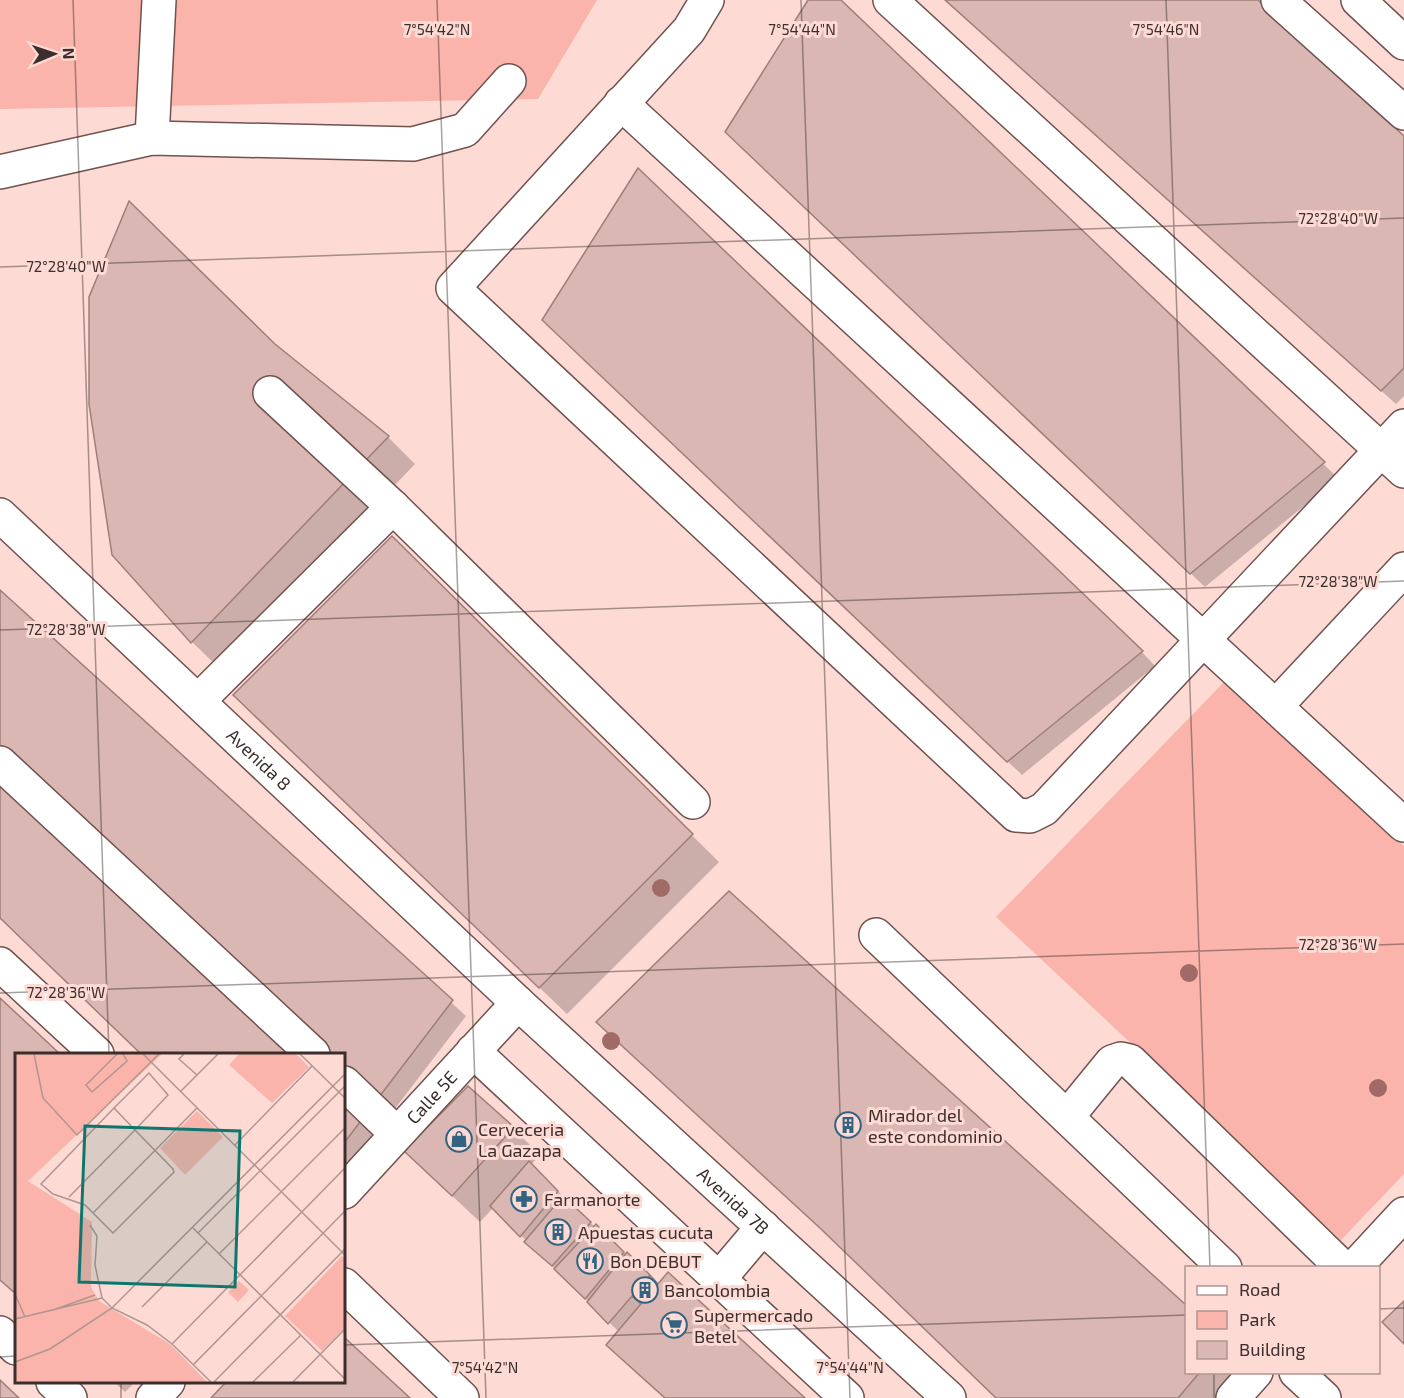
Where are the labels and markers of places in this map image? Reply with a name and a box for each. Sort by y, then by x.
place label: Mirador del este condominio [868,1104,1003,1147]
building icon: Mirador del este condominio [833,1110,863,1140]
place label: Cerveceria La Gazapa [478,1118,564,1161]
shop icon: Cerveceria La Gazapa [444,1124,474,1154]
pharmacy icon: Farmanorte [509,1184,539,1214]
place label: Farmanorte [544,1188,640,1210]
building icon: Apuestas cucuta [543,1217,573,1247]
place label: Apuestas cucuta [578,1221,713,1243]
restaurant icon: Bon DEBUT [575,1246,605,1276]
place label: Bon DEBUT [610,1250,702,1272]
building icon: Bancolombia [630,1275,660,1305]
place label: Bancolombia [664,1279,770,1301]
place label: Supermercado Betel [694,1304,813,1347]
supermarket icon: Supermercado Betel [659,1310,689,1340]

